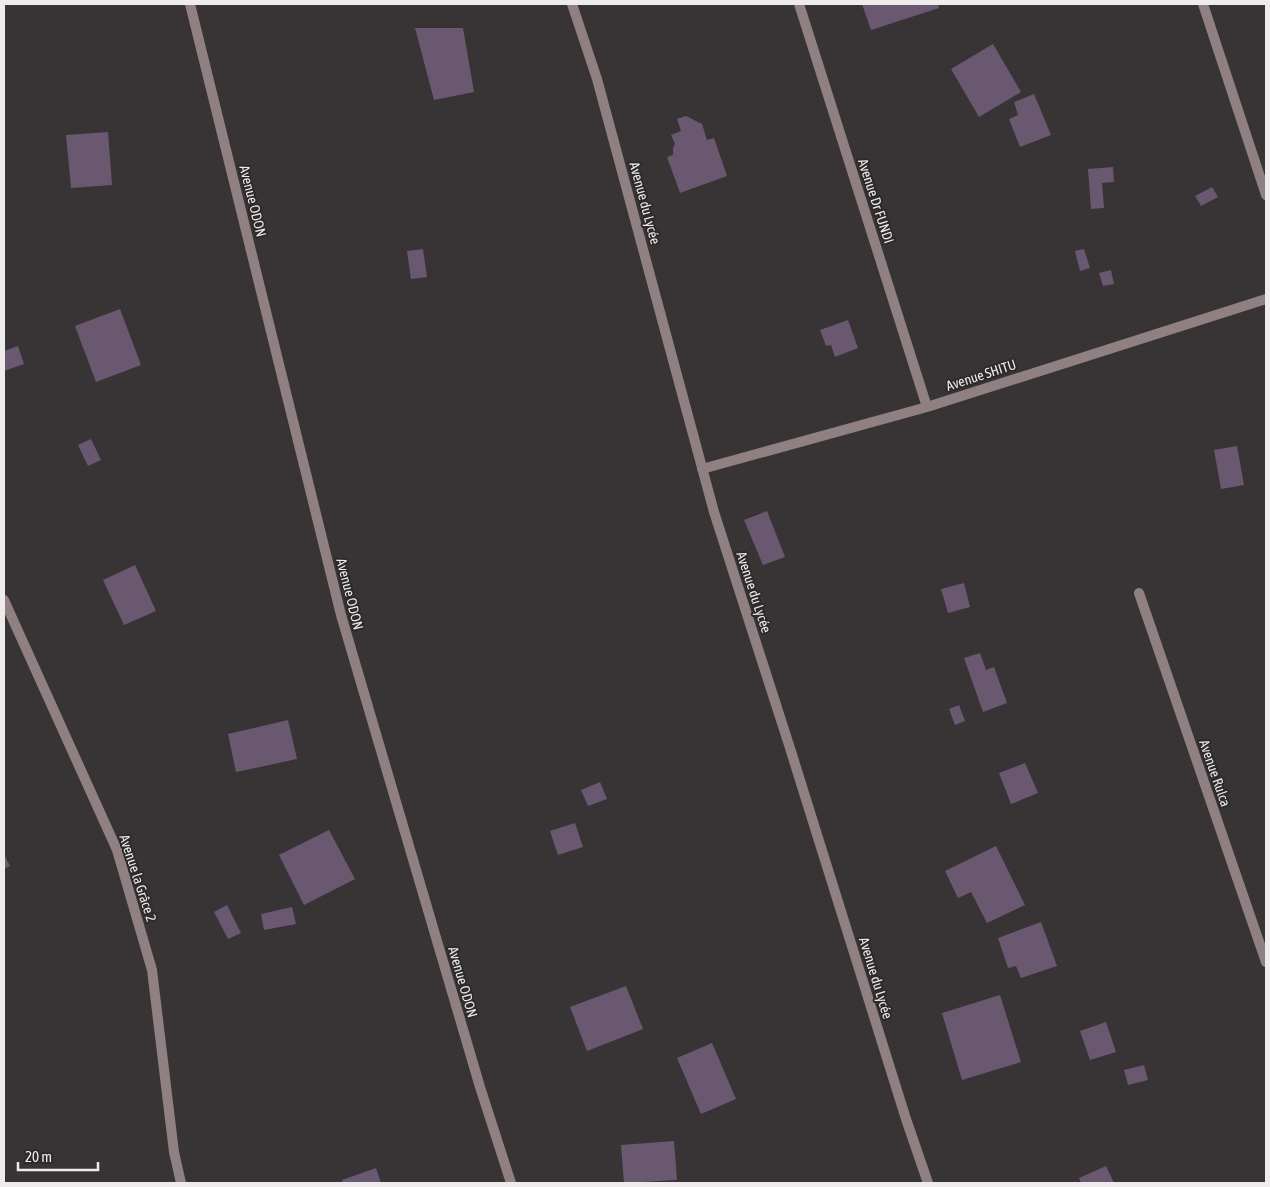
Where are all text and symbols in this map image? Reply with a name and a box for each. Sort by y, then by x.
street label: Avenue Dr FUNDI [855,157,897,245]
street label: Avenue du Lycée [626,160,664,246]
street label: Avenue ODON [236,164,270,238]
street label: Avenue SHITU [944,356,1018,394]
street label: Avenue du Lycée [733,549,775,635]
street label: Avenue ODON [333,557,367,631]
street label: Avenue Rulca [1196,737,1234,809]
street label: Avenue la Grâce 2 [116,832,160,924]
street label: Avenue du Lycée [856,935,896,1021]
street label: Avenue ODON [445,945,481,1019]
scale bar [18,1140,98,1172]
text: 20 m [25,1148,52,1165]

